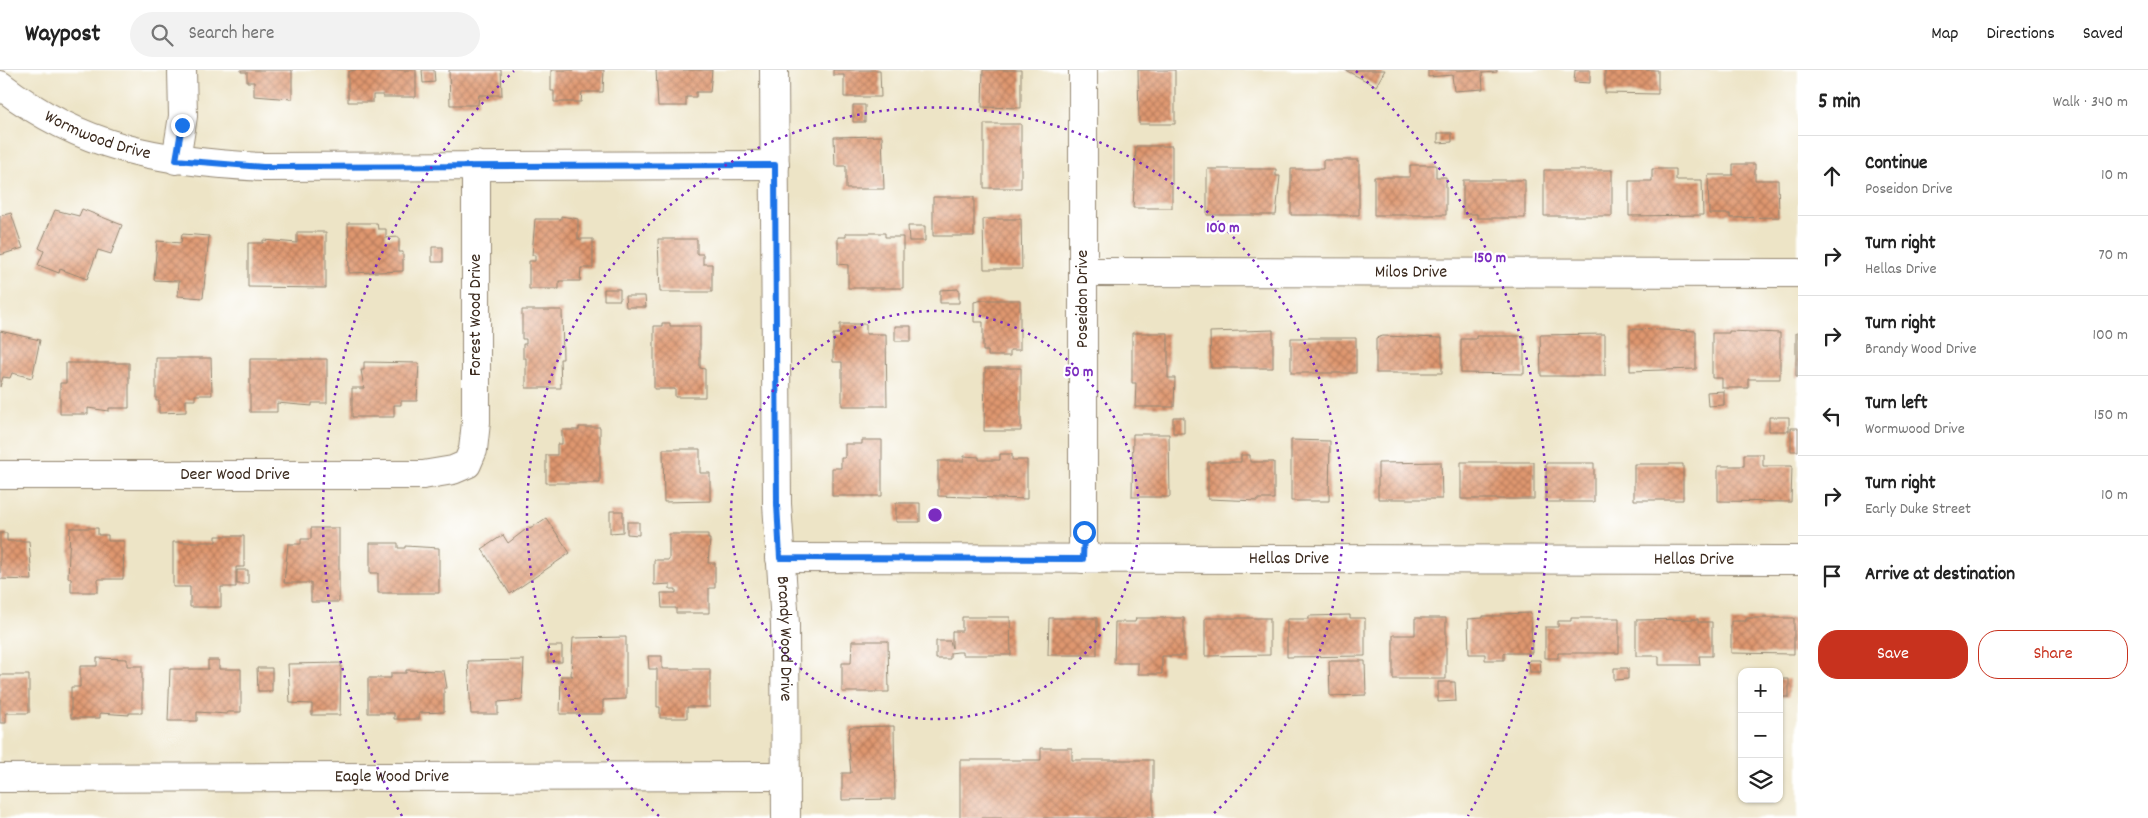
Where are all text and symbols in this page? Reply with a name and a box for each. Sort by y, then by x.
search box [130,12,480,57]
text: Waypost [25,18,100,52]
icon: search [148,21,176,49]
text: Search here [188,21,274,48]
text: Map [1931,22,1958,47]
text: Directions [1986,22,2055,47]
text: Saved [2083,22,2123,47]
text: 5 min [1818,88,1861,118]
text: Walk · 340 m [2053,91,2128,114]
street label: Wormwood Drive [39,105,153,167]
route end [171,114,194,137]
text: Continue [1865,151,1927,178]
icon: ahead [1818,162,1846,190]
text: 10 m [2101,164,2128,187]
text: Poseidon Drive [1865,178,1953,201]
text: 100 m [1206,218,1240,240]
text: Turn right [1865,231,1936,258]
icon: right [1818,242,1846,270]
text: 70 m [2098,244,2128,267]
text: 150 m [1474,248,1506,270]
street label: Poseidon Drive [1071,250,1096,348]
street label: Forest Wood Drive [464,254,489,376]
text: Hellas Drive [1865,258,1937,281]
street label: Milos Drive [1375,260,1447,285]
text: Turn right [1865,311,1936,338]
icon: right [1818,322,1846,350]
text: 100 m [2092,324,2128,347]
text: Brandy Wood Drive [1865,338,1977,361]
text: 50 m [1065,362,1093,384]
text: Turn left [1865,391,1928,418]
icon: left [1818,402,1846,430]
text: 150 m [2094,404,2128,427]
text: Wormwood Drive [1865,418,1965,441]
street label: Deer Wood Drive [180,463,290,488]
text: Turn right [1865,471,1936,498]
icon: right [1818,482,1846,510]
text: 10 m [2101,484,2128,507]
text: Early Duke Street [1865,498,1971,521]
centre of rings [926,506,944,524]
route start [1073,521,1096,544]
street label: Hellas Drive [1249,546,1329,572]
street label: Hellas Drive [1654,547,1734,572]
icon: arrive [1818,562,1846,590]
text: Arrive at destination [1865,562,2015,589]
street label: Brandy Wood Drive [769,575,798,702]
button: Save [1818,630,1968,679]
button: Share [1978,630,2128,679]
map controls [1738,668,1783,803]
button: + [1738,668,1783,713]
button: − [1738,713,1783,758]
button: layers [1738,758,1783,803]
street label: Eagle Wood Drive [335,764,449,790]

